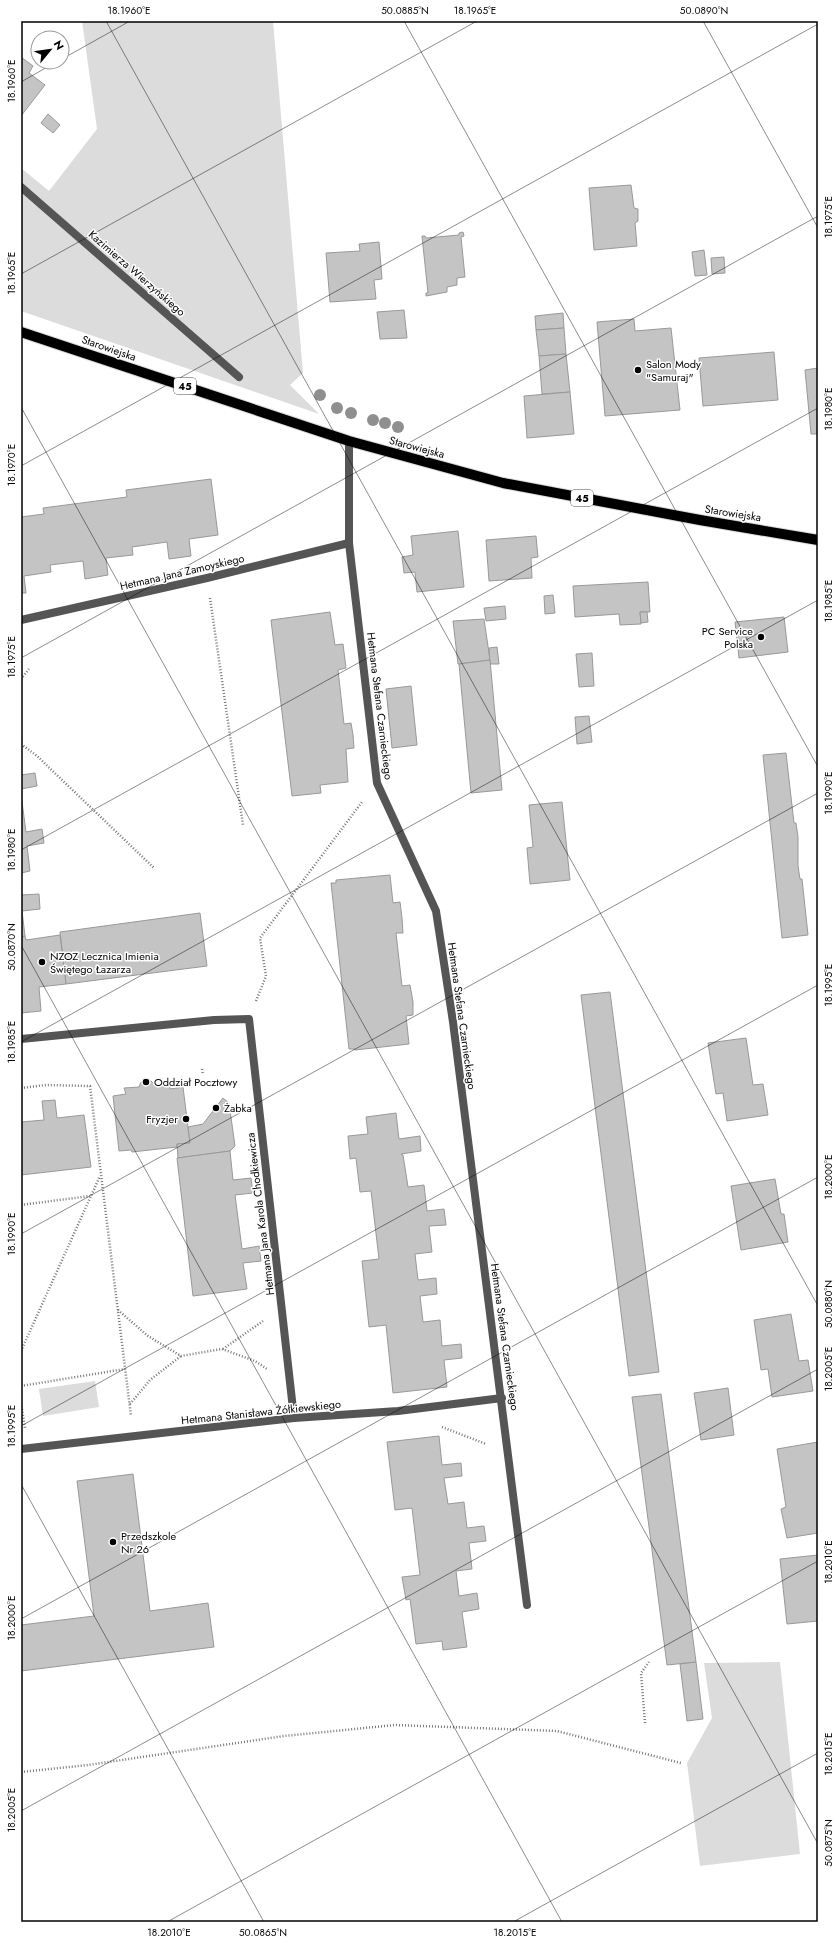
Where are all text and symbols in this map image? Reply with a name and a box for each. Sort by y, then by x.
text: 18.1960°E [107,3,151,18]
text: 50.0885°N [381,3,429,18]
text: 18.1965°E [454,3,496,18]
text: 50.0890°N [680,3,728,18]
north arrow [30,30,70,70]
text: N [50,37,68,53]
text: 18.1960°E [4,59,19,103]
text: 18.1975°E [821,196,836,238]
street label: Kazimierza Wierzyńskiego [85,226,189,320]
text: 18.1965°E [4,252,19,294]
street label: Starowiejska [80,331,138,365]
place label: Salon Mody "Samuraj" [646,356,701,385]
marker: Salon Mody "Samuraj" [633,365,643,375]
road number: 45 [174,378,196,394]
text: 18.1980°E [821,388,836,430]
street label: Starowiejska [388,432,446,462]
text: 18.1970°E [4,444,19,486]
road number: 45 [571,490,593,506]
street label: Starowiejska [704,501,762,525]
street label: Hetmana Jana Zamoyskiego [118,550,246,594]
text: 18.1985°E [821,580,836,622]
place label: PC Service Polska [702,623,753,652]
street label: Hetmana Stefana Czarnieckiego [363,631,397,781]
marker: PC Service Polska [756,632,766,642]
text: 18.1975°E [4,636,19,678]
text: 18.1990°E [821,771,836,815]
text: 18.1980°E [4,829,19,871]
text: 50.0870°N [4,923,19,971]
street label: Hetmana Stefana Czarnieckiego [444,941,480,1091]
place label: NZOZ Lecznica Imienia Świętego Łazarza [50,948,159,977]
marker: NZOZ Lecznica Imienia Świętego Łazarza [37,957,47,967]
text: 18.1995°E [821,964,836,1006]
text: 18.1985°E [4,1021,19,1063]
place label: Oddział Pocztowy [154,1074,238,1090]
marker: Oddział Pocztowy [141,1077,151,1087]
place label: Żabka [224,1100,252,1116]
marker: Żabka [211,1103,221,1113]
place label: Fryzjer [146,1111,178,1127]
marker: Fryzjer [181,1114,191,1124]
street label: Hetmana Jana Karola Chodkiewicza [242,1132,278,1296]
text: 18.2000°E [821,1155,836,1199]
text: 18.1990°E [4,1212,19,1256]
street label: Hetmana Stefana Czarnieckiego [487,1262,523,1412]
text: 50.0880°N [821,1280,836,1328]
text: 18.2005°E [821,1347,836,1391]
street label: Hetmana Stanisława Żółkiewskiego [180,1396,342,1428]
text: 18.1995°E [4,1405,19,1447]
place label: Przedszkole Nr 26 [121,1528,176,1557]
marker: Przedszkole Nr 26 [108,1537,118,1547]
text: 18.2010°E [821,1540,836,1584]
text: 18.2000°E [4,1596,19,1640]
text: 18.2015°E [821,1733,836,1775]
text: 18.2005°E [4,1788,19,1832]
text: 50.0875°N [821,1819,836,1867]
text: 18.2010°E [147,1925,191,1940]
text: 50.0865°N [239,1925,287,1940]
text: 18.2015°E [494,1925,536,1940]

